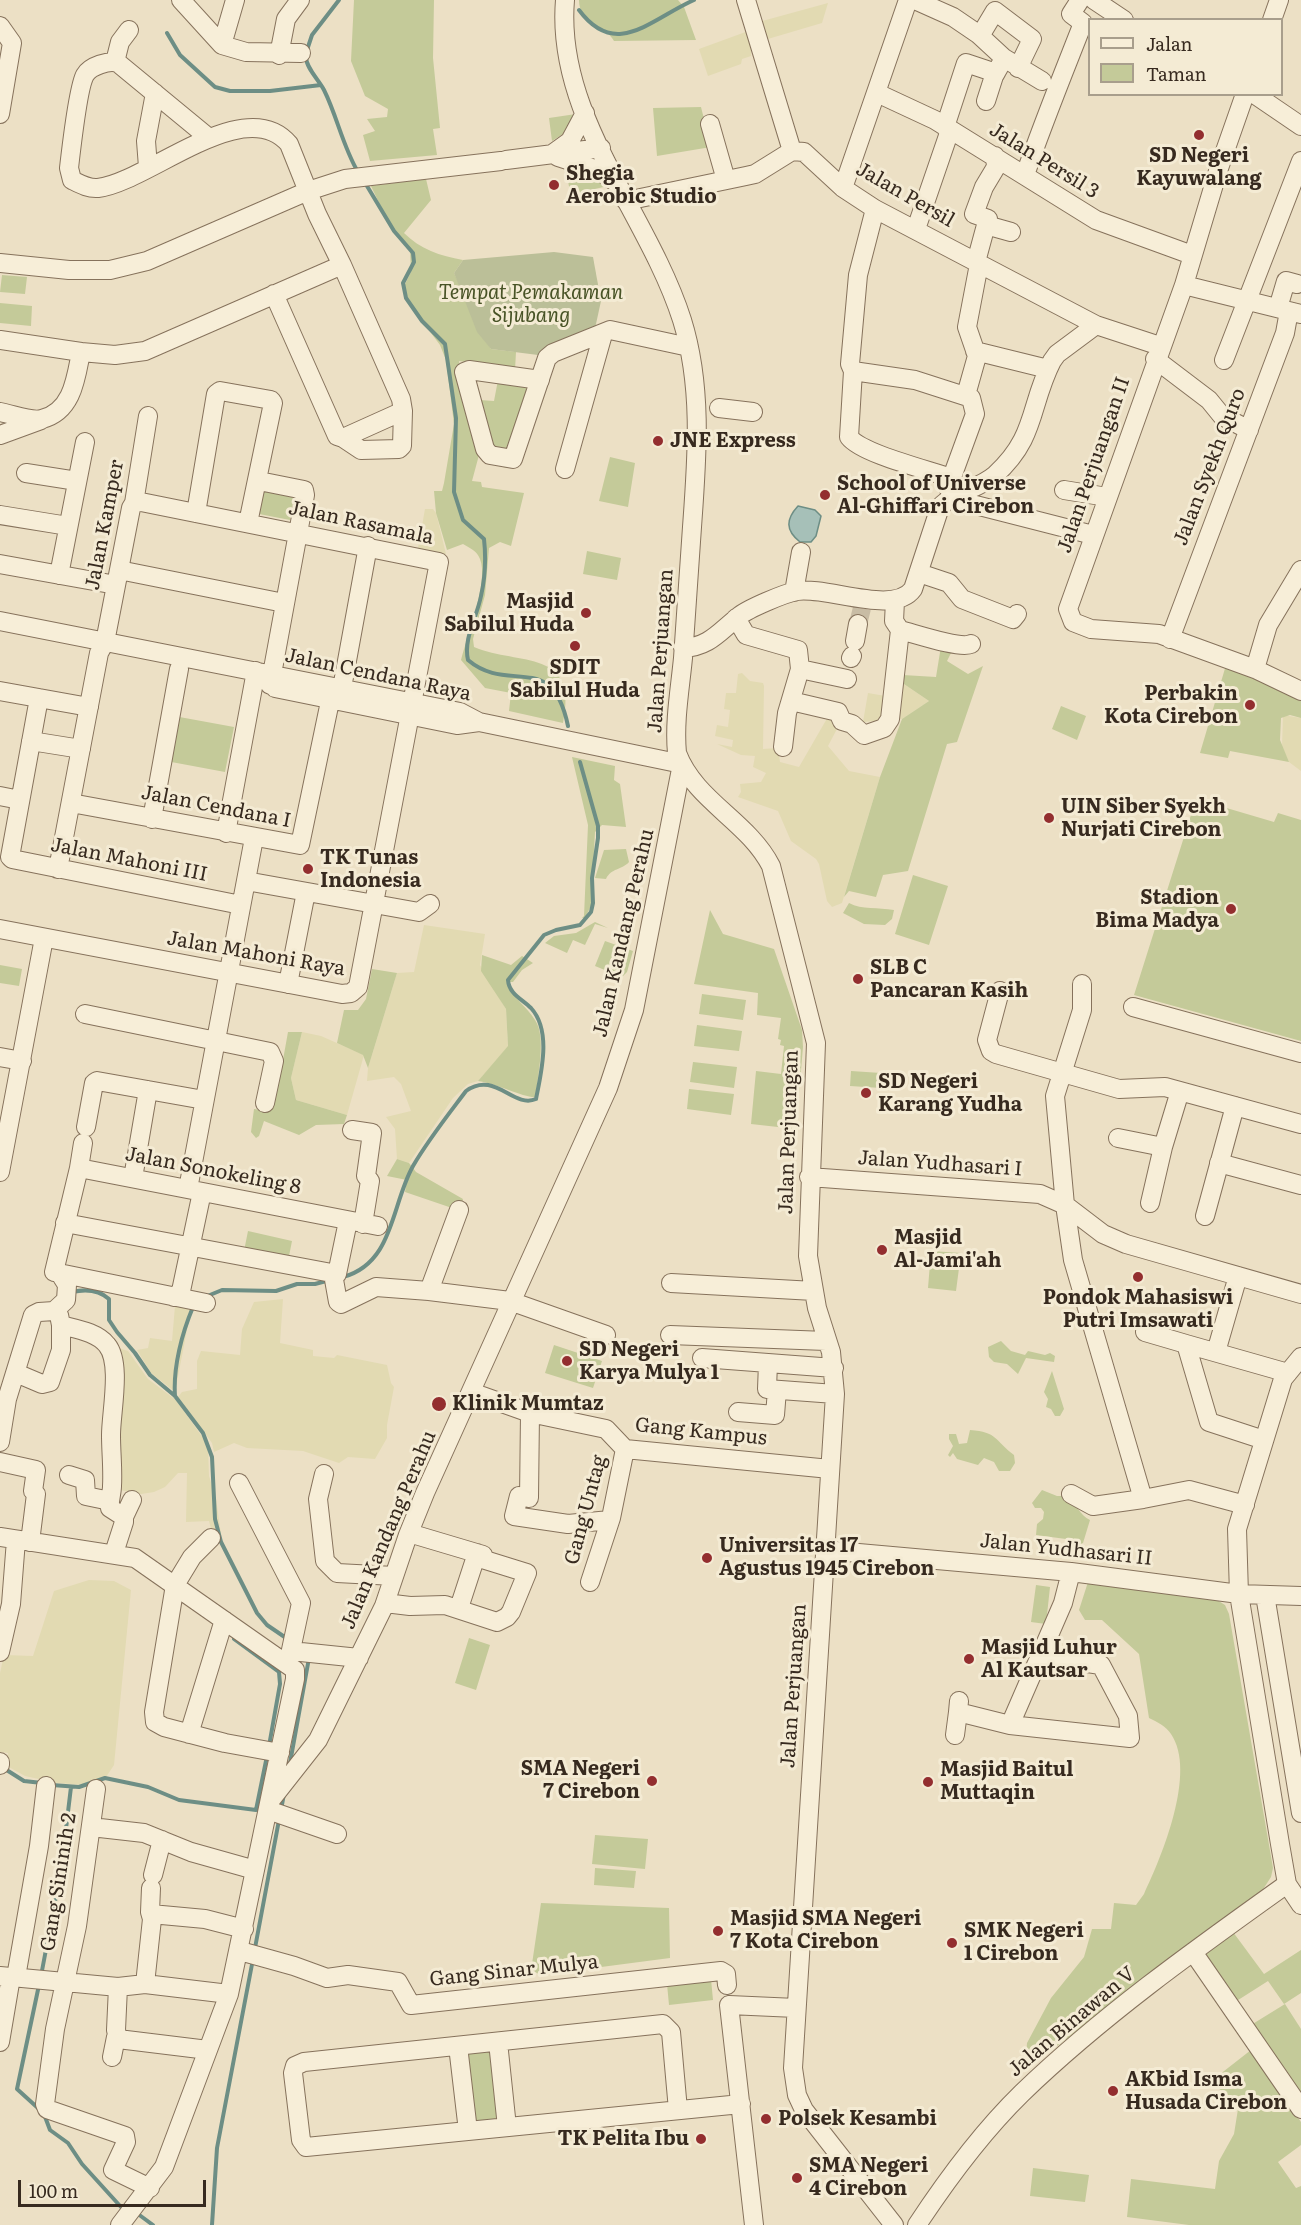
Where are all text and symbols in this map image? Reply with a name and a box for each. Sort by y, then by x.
legend [1088,18,1283,96]
text: Jalan [1146,30,1192,57]
text: Taman [1146,60,1206,87]
street label: Jalan Persil 3 [985,118,1103,204]
marker: SD Negeri Kayuwalang [1192,128,1206,142]
place label: SD Negeri Kayuwalang [1136,144,1262,191]
street label: Jalan Persil [851,157,959,233]
place label: Shegia Aerobic Studio [566,162,717,209]
marker: Shegia Aerobic Studio [547,178,561,192]
park label: Tempat Pemakaman Sijubang [439,281,623,328]
street label: Jalan Perjuangan II [1053,374,1135,556]
street label: Jalan Syekh Quro [1169,385,1251,549]
place label: JNE Express [670,429,796,453]
marker: JNE Express [651,434,665,448]
street label: Jalan Kamper [81,458,129,592]
place label: School of Universe Al-Ghiffari Cirebon [837,472,1034,519]
marker: School of Universe Al-Ghiffari Cirebon [818,488,832,502]
street label: Jalan Rasamala [286,496,436,550]
street label: Jalan Perjuangan [643,568,679,734]
place label: Masjid Sabilul Huda [444,590,574,637]
marker: Masjid Sabilul Huda [579,606,593,620]
marker: SDIT Sabilul Huda [568,639,582,653]
street label: Jalan Cendana Raya [283,644,473,706]
place label: SDIT Sabilul Huda [510,656,640,703]
place label: Perbakin Kota Cirebon [1104,682,1238,729]
marker: Perbakin Kota Cirebon [1243,698,1257,712]
street label: Jalan Cendana I [139,781,293,833]
place label: UIN Siber Syekh Nurjati Cirebon [1061,795,1226,842]
marker: UIN Siber Syekh Nurjati Cirebon [1042,811,1056,825]
street label: Jalan Kandang Perahu [588,826,660,1040]
street label: Jalan Mahoni III [49,833,209,887]
place label: TK Tunas Indonesia [320,846,421,893]
marker: TK Tunas Indonesia [301,862,315,876]
place label: Stadion Bima Madya [1095,886,1219,933]
marker: Stadion Bima Madya [1224,902,1238,916]
street label: Jalan Mahoni Raya [165,927,347,981]
place label: SLB C Pancaran Kasih [870,956,1028,1003]
marker: SLB C Pancaran Kasih [851,972,865,986]
street label: Jalan Perjuangan [774,1049,804,1215]
place label: SD Negeri Karang Yudha [878,1070,1022,1117]
marker: SD Negeri Karang Yudha [859,1086,873,1100]
street label: Jalan Sonokeling 8 [123,1142,303,1200]
street label: Jalan Yudhasari I [857,1146,1023,1182]
place label: Masjid Al-Jami'ah [894,1226,1001,1273]
marker: Masjid Al-Jami'ah [875,1243,889,1257]
marker: Pondok Mahasiswi Putri Imsawati [1131,1270,1145,1284]
place label: Pondok Mahasiswi Putri Imsawati [1043,1286,1233,1333]
place label: SD Negeri Karya Mulya 1 [579,1338,719,1385]
marker: SD Negeri Karya Mulya 1 [560,1354,574,1368]
place label: Klinik Mumtaz [452,1392,604,1416]
marker: Klinik Mumtaz [430,1395,448,1413]
street label: Gang Kampus [634,1413,768,1451]
street label: Jalan Kandang Perahu [336,1427,442,1633]
street label: Gang Untag [560,1453,612,1567]
street label: Jalan Yudhasari II [979,1529,1153,1571]
place label: Universitas 17 Agustus 1945 Cirebon [719,1534,934,1581]
marker: Universitas 17 Agustus 1945 Cirebon [700,1551,714,1565]
street label: Jalan Perjuangan [776,1603,812,1769]
place label: Masjid Luhur Al Kautsar [981,1636,1117,1683]
marker: Masjid Luhur Al Kautsar [962,1652,976,1666]
place label: SMA Negeri 7 Cirebon [521,1757,640,1804]
place label: Masjid Baitul Muttaqin [940,1758,1074,1805]
marker: SMA Negeri 7 Cirebon [645,1774,659,1788]
marker: Masjid Baitul Muttaqin [921,1775,935,1789]
street label: Gang Sininih 2 [36,1811,82,1953]
place label: Masjid SMA Negeri 7 Kota Cirebon [730,1907,921,1954]
place label: SMK Negeri 1 Cirebon [964,1919,1084,1966]
marker: Masjid SMA Negeri 7 Kota Cirebon [711,1924,725,1938]
marker: SMK Negeri 1 Cirebon [945,1936,959,1950]
street label: Gang Sinar Mulya [428,1950,600,1992]
street label: Jalan Binawan V [1004,1962,1140,2082]
place label: AKbid Isma Husada Cirebon [1125,2068,1287,2115]
marker: AKbid Isma Husada Cirebon [1106,2084,1120,2098]
place label: Polsek Kesambi [778,2107,937,2131]
marker: Polsek Kesambi [759,2112,773,2126]
place label: TK Pelita Ibu [557,2127,689,2151]
marker: TK Pelita Ibu [694,2132,708,2146]
place label: SMA Negeri 4 Cirebon [809,2154,928,2201]
scale bar [21,2168,208,2206]
marker: SMA Negeri 4 Cirebon [790,2171,804,2185]
text: 100 m [29,2177,78,2204]

